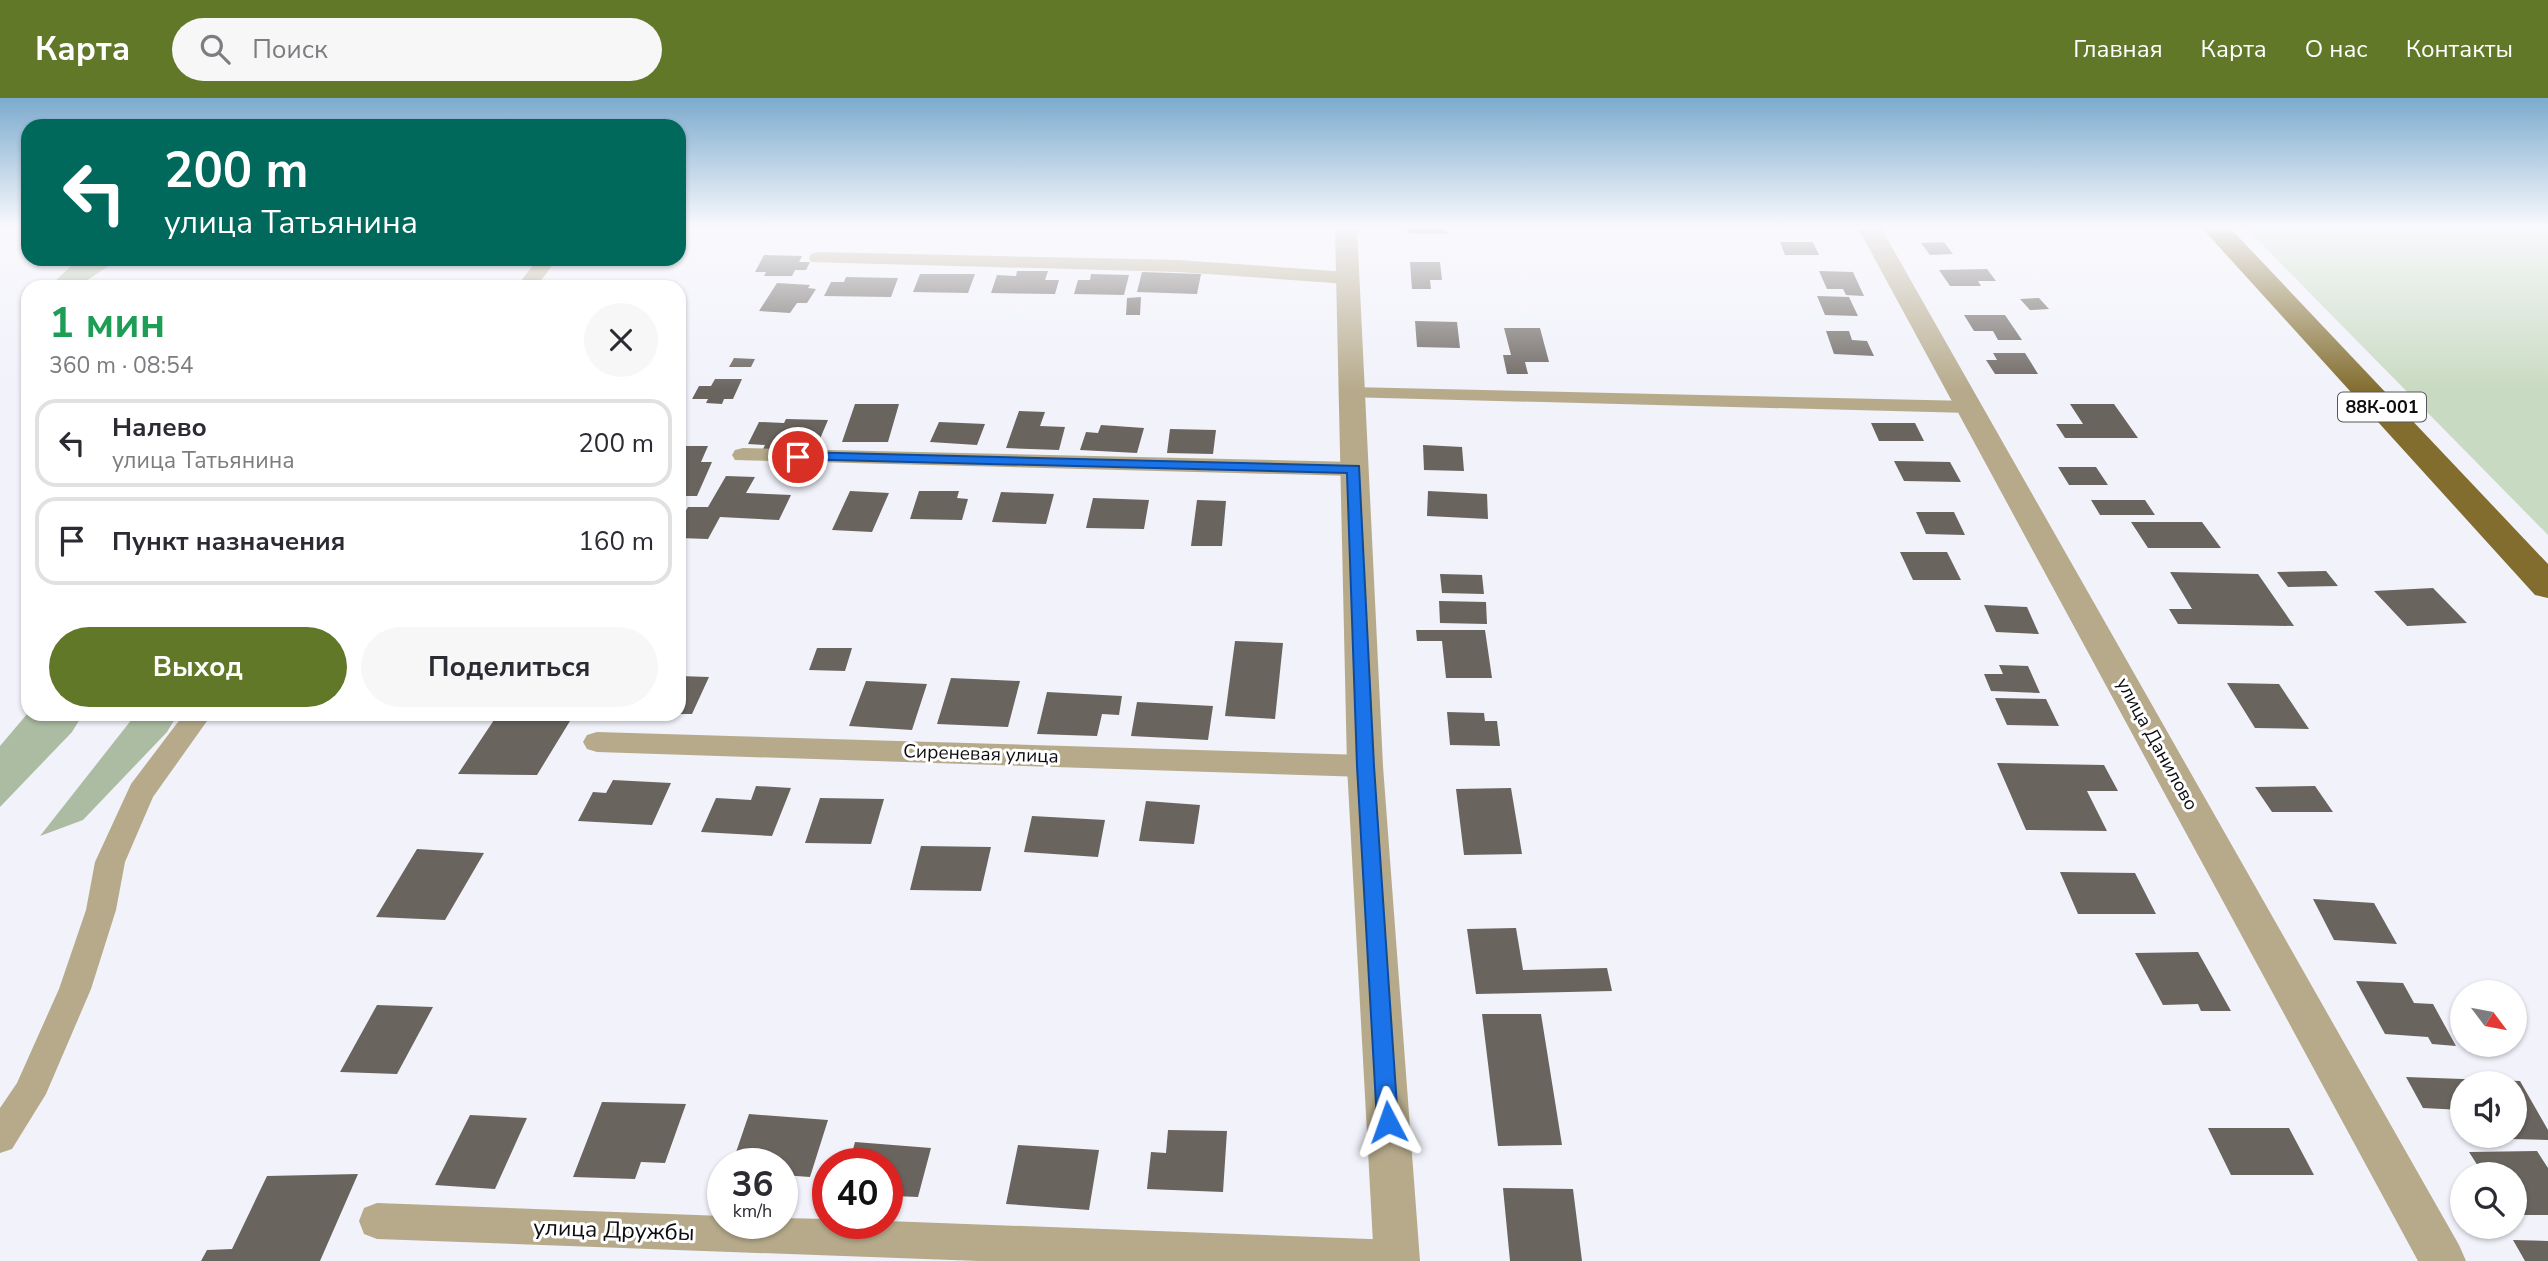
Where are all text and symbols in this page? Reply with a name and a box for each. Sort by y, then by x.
search box [172,18,662,81]
text: Карта [35,27,130,72]
icon: search [196,30,234,68]
text: Поиск [252,32,328,67]
text: Главная [2073,33,2163,65]
text: Карта [2201,33,2267,65]
text: О нас [2305,33,2368,65]
text: Контакты [2406,33,2513,65]
text: 200 m [164,137,308,204]
icon: left [49,147,140,238]
text: улица Татьянина [164,201,418,244]
text: 1 мин [49,295,165,352]
button: close [584,303,658,377]
text: 360 m · 08:54 [49,350,194,381]
road number: 88К-001 [2338,393,2426,422]
text: Налево [112,410,207,445]
icon: left [53,424,91,462]
text: 200 m [578,426,654,461]
pin [768,427,828,487]
icon: arrive [779,438,817,476]
text: улица Татьянина [112,445,295,476]
icon: arrive [53,522,91,560]
text: Пункт назначения [112,524,345,559]
text: 160 m [578,524,654,559]
button: Выход [49,627,347,707]
button: Поделиться [361,627,658,707]
street label: улица Данилово [2110,673,2204,815]
street label: Сиреневая улица [903,738,1059,770]
north arrow [2450,980,2527,1057]
map controls [2450,980,2527,1239]
button: sound [2450,1071,2527,1148]
position arrow [1351,1085,1425,1159]
speed limit sign: 40 [812,1148,903,1239]
text: 36 [731,1161,774,1208]
button: search [2450,1162,2527,1239]
text: km/h [733,1199,772,1223]
street label: улица Дружбы [533,1212,695,1248]

